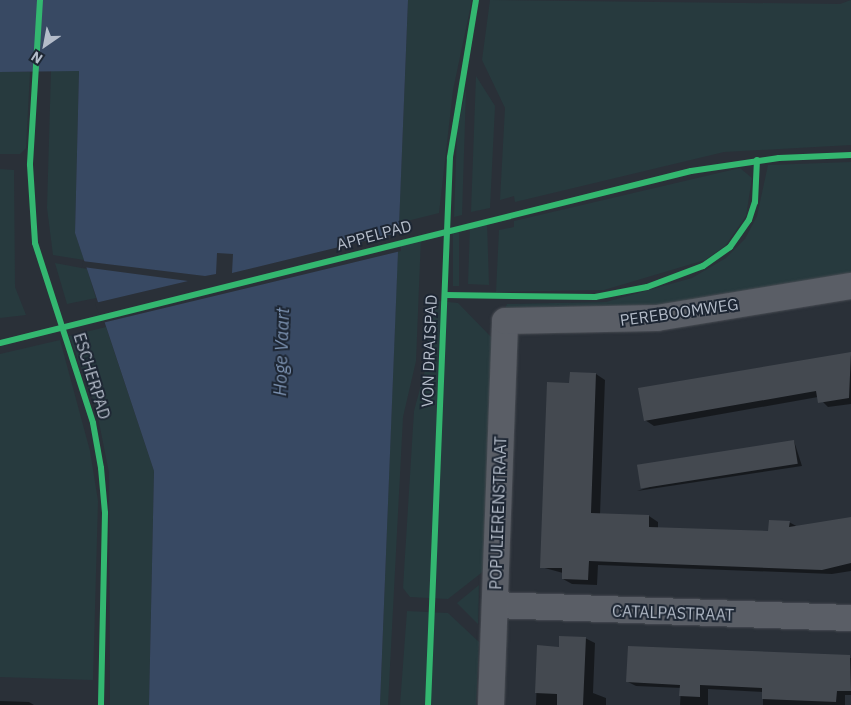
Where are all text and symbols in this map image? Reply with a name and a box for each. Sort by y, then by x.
north arrow [20,20,70,70]
text: N [28,47,46,68]
street label: APPELPAD [334,216,414,254]
street label: VON DRAISPAD [417,294,441,408]
street label: PEREBOOMWEG [619,294,739,330]
water label: Hoge Vaart [270,307,294,397]
street label: ESCHERPAD [70,330,114,422]
street label: POPULIERENSTRAAT [486,436,510,590]
street label: CATALPASTRAAT [612,601,734,625]

